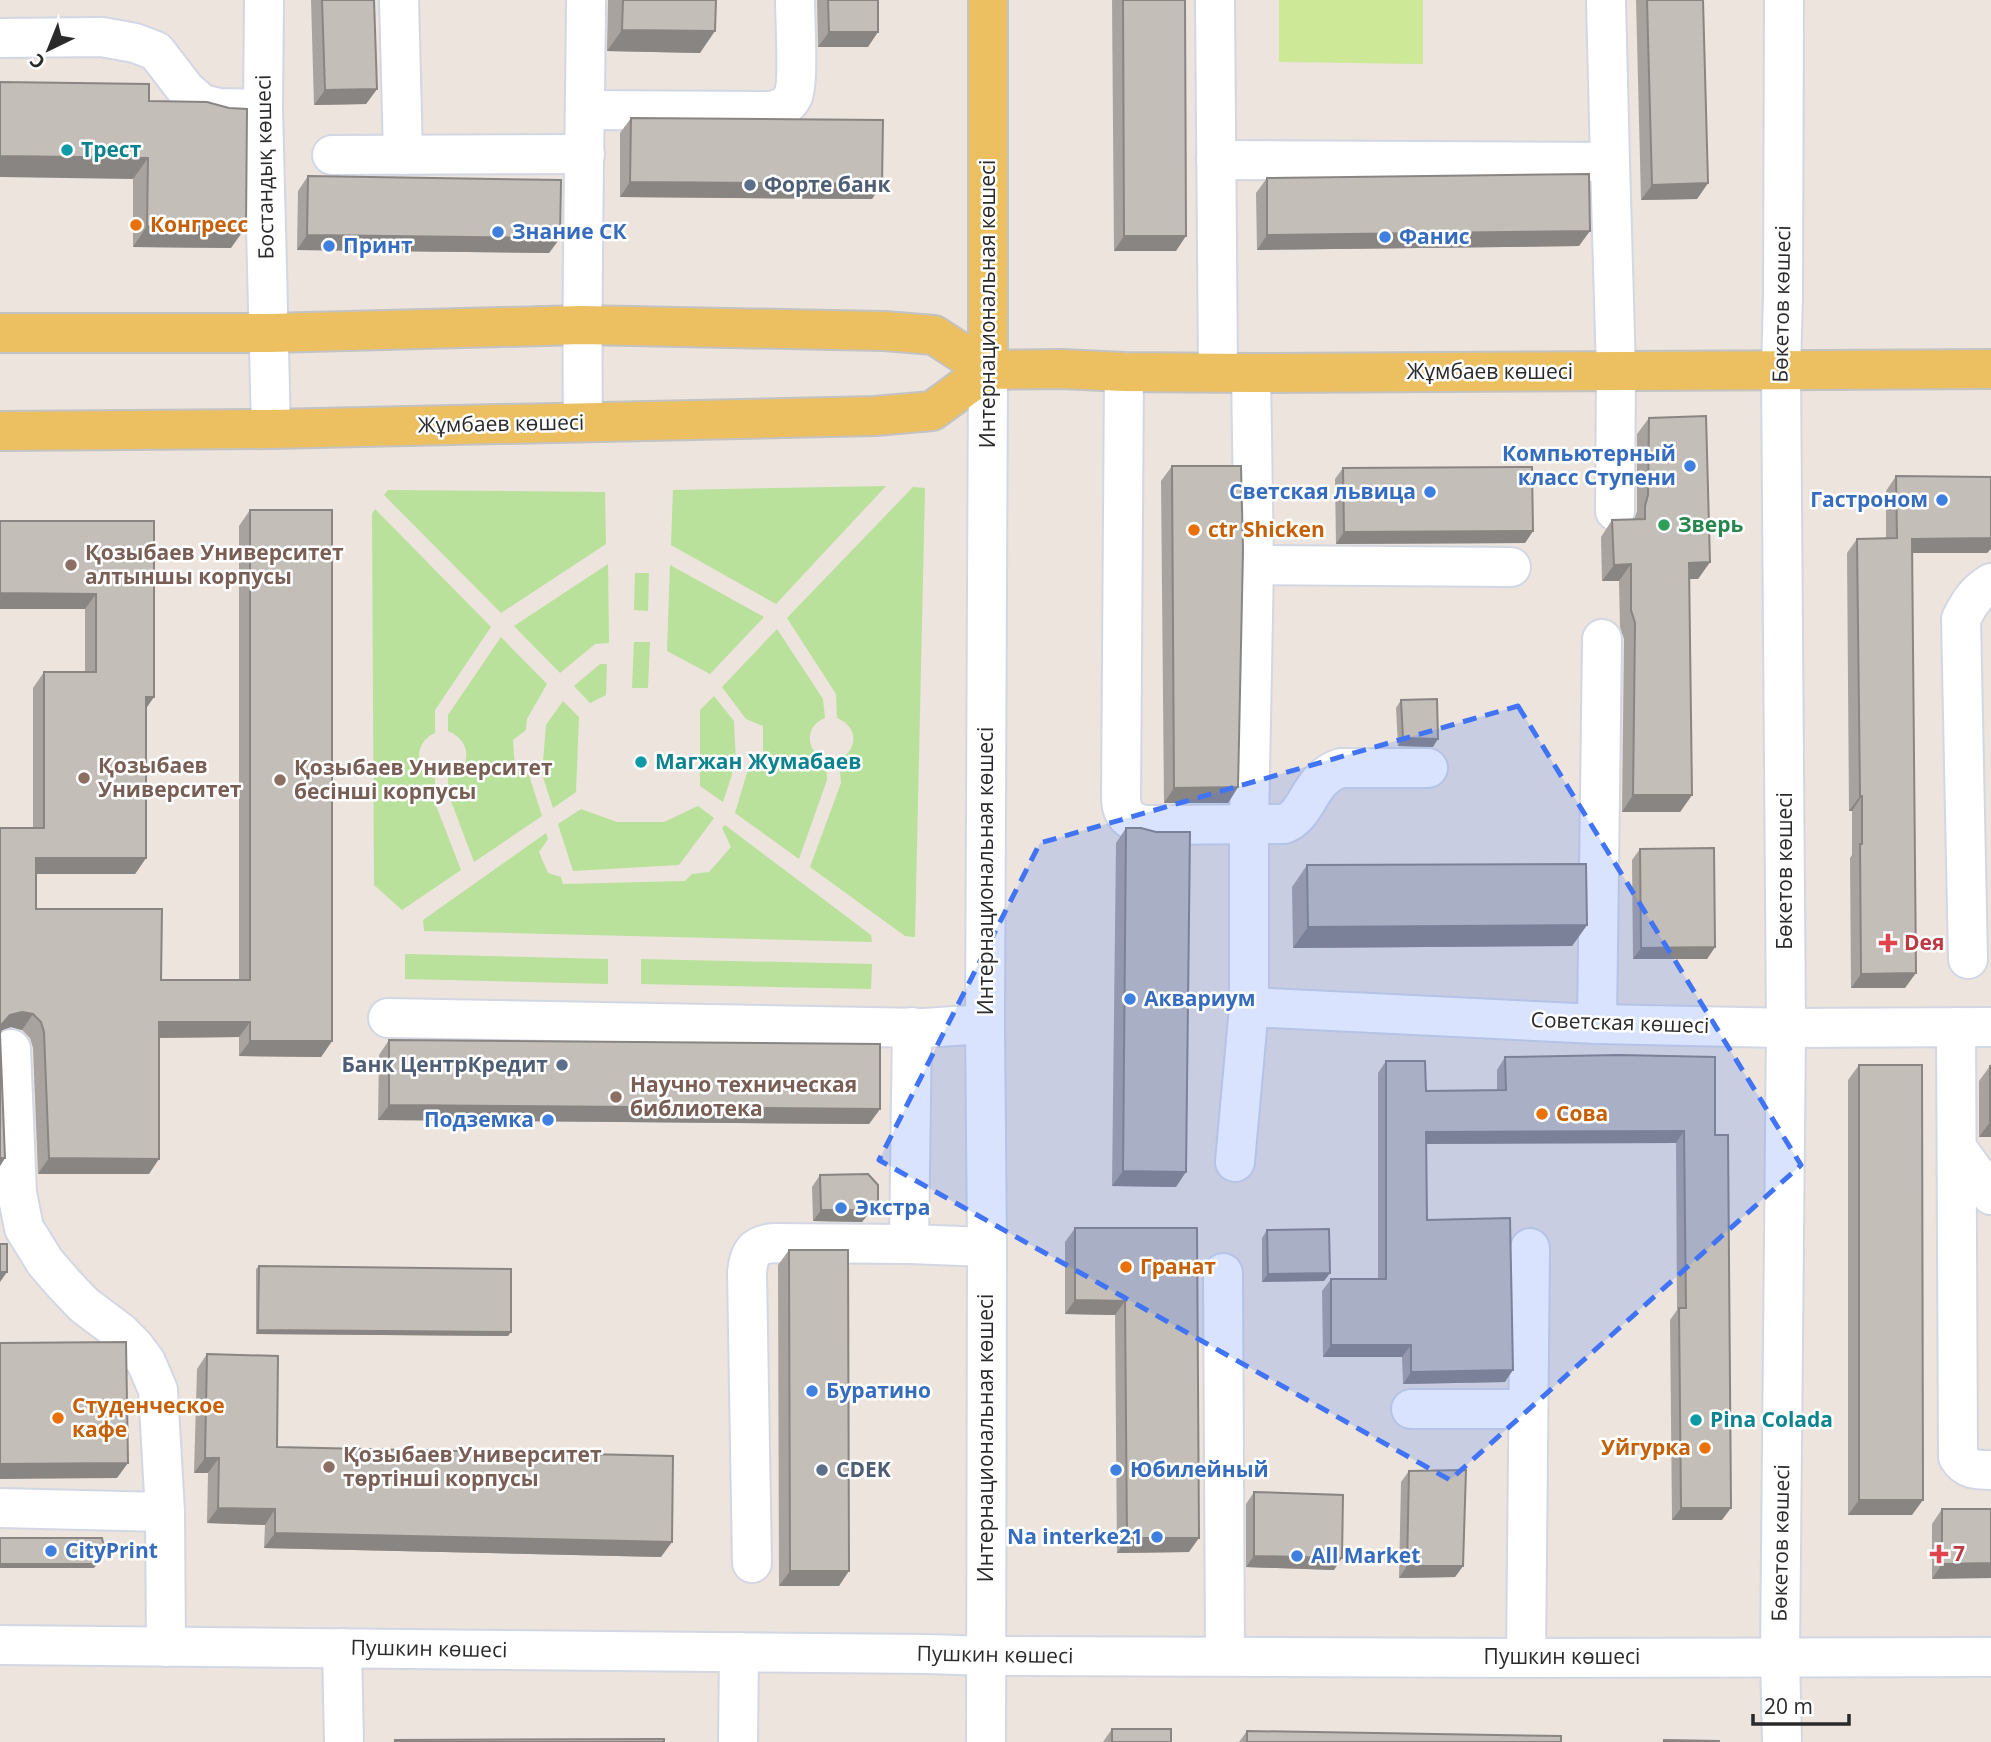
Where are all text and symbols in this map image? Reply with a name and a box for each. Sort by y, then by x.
north arrow [14,14,84,84]
text: С [24,48,51,75]
street label: Бостандық көшесі [248,74,280,260]
place label: Трест [81,135,142,163]
marker: Трест [59,142,75,158]
street label: Интернациональная көшесі [973,160,1001,448]
place label: Форте банк [764,170,890,198]
marker: Форте банк [742,177,758,193]
place label: Конгресс [150,210,249,238]
marker: Конгресс [128,217,144,233]
place label: Знание СК [512,217,627,245]
place label: Фанис [1399,222,1470,250]
marker: Знание СК [490,224,506,240]
street label: Бөкетов көшесі [1766,225,1796,383]
marker: Фанис [1377,229,1393,245]
place label: Принт [343,231,413,259]
marker: Принт [321,238,337,254]
street label: Жұмбаев көшесі [1407,357,1573,385]
street label: Жұмбаев көшесі [418,408,584,438]
place label: Компьютерный класс Ступени [1502,439,1676,491]
marker: Компьютерный класс Ступени [1682,458,1698,474]
place label: Светская львица [1229,477,1416,505]
marker: Светская львица [1422,484,1438,500]
place label: Гастроном [1810,485,1928,513]
marker: Гастроном [1934,492,1950,508]
place label: Зверь [1678,510,1744,538]
place label: ctr Shicken [1208,515,1325,543]
marker: Зверь [1656,517,1672,533]
marker: ctr Shicken [1186,522,1202,538]
place label: Қозыбаев Университет алтыншы корпусы [85,538,344,590]
marker: Қозыбаев Университет алтыншы корпусы [63,557,79,573]
street label: Интернациональная көшесі [971,727,999,1015]
place label: Магжан Жумабаев [655,747,861,775]
place label: Қозыбаев Университет [98,751,242,803]
place label: Қозыбаев Университет бесінші корпусы [294,753,553,805]
marker: Магжан Жумабаев [633,754,649,770]
marker: Қозыбаев Университет [76,770,92,786]
marker: Қозыбаев Университет бесінші корпусы [272,772,288,788]
street label: Бөкетов көшесі [1770,792,1798,950]
place label: Deя [1904,928,1944,956]
marker: Deя [1878,933,1898,953]
place label: Аквариум [1144,984,1255,1012]
marker: Аквариум [1122,991,1138,1007]
street label: Советская көшесі [1530,1005,1710,1039]
place label: Банк ЦентрКредит [341,1050,548,1078]
marker: Банк ЦентрКредит [554,1057,570,1073]
place label: Научно техническая библиотека [630,1070,857,1122]
marker: Научно техническая библиотека [608,1089,624,1105]
place label: Сова [1556,1099,1608,1127]
place label: Подземка [424,1105,534,1133]
marker: Сова [1534,1106,1550,1122]
marker: Подземка [540,1112,556,1128]
place label: Экстра [855,1193,930,1221]
marker: Экстра [833,1200,849,1216]
place label: Гранат [1140,1252,1216,1280]
marker: Гранат [1118,1259,1134,1275]
street label: Интернациональная көшесі [971,1294,999,1582]
place label: Буратино [826,1376,931,1404]
marker: Буратино [804,1383,820,1399]
place label: Студенческое кафе [72,1391,225,1443]
place label: Pina Colada [1710,1405,1833,1433]
marker: Студенческое кафе [50,1410,66,1426]
marker: Pina Colada [1688,1412,1704,1428]
place label: Уйгурка [1601,1433,1691,1461]
place label: Қозыбаев Университет төртінші корпусы [343,1440,602,1492]
marker: Уйгурка [1697,1440,1713,1456]
place label: CDEK [836,1455,891,1483]
place label: Юбилейный [1130,1455,1269,1483]
marker: Қозыбаев Университет төртінші корпусы [321,1459,337,1475]
marker: CDEK [814,1462,830,1478]
marker: Юбилейный [1108,1462,1124,1478]
street label: Бөкетов көшесі [1765,1464,1795,1622]
place label: Na interke21 [1007,1522,1143,1550]
marker: Na interke21 [1149,1529,1165,1545]
place label: CityPrint [65,1536,158,1564]
place label: 7 [1953,1539,1965,1567]
place label: All Market [1311,1541,1420,1569]
marker: CityPrint [43,1543,59,1559]
marker: 7 [1931,1546,1947,1562]
marker: All Market [1289,1548,1305,1564]
street label: Пушкин көшесі [350,1633,508,1663]
street label: Пушкин көшесі [916,1639,1074,1669]
street label: Пушкин көшесі [1484,1642,1640,1670]
scale bar [1753,1682,1849,1726]
text: 20 m [1764,1692,1813,1720]

